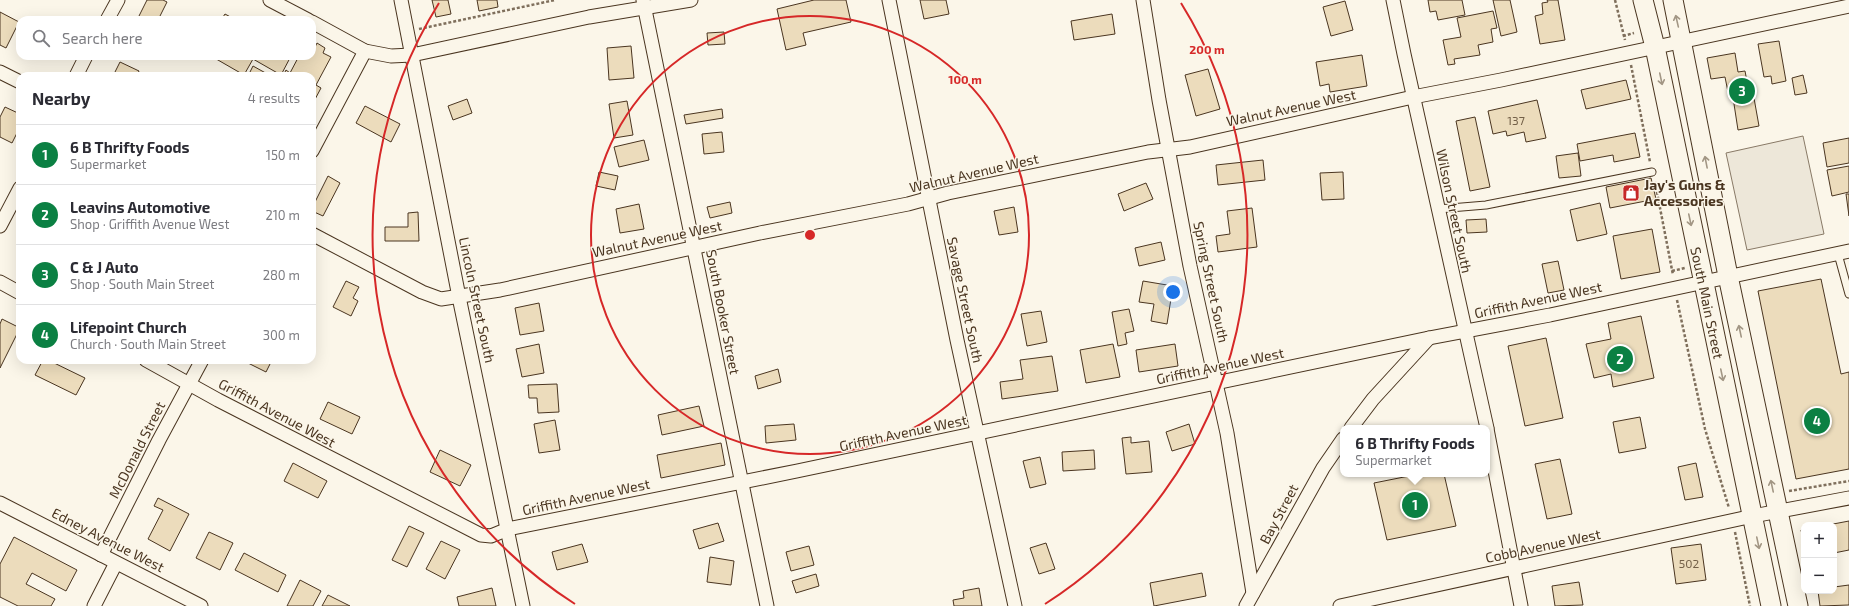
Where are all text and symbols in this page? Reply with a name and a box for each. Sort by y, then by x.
one-way arrow [1673,15,1681,28]
search box [16,16,316,60]
icon: search [30,27,52,49]
text: Search here [62,29,143,47]
text: 200 m [1189,42,1225,56]
text: 100 m [948,72,982,86]
one-way arrow [1658,72,1666,85]
pin: 3 [1729,76,1755,106]
street label: Walnut Avenue West [1225,85,1357,130]
text: Nearby [32,88,90,108]
text: 4 results [248,90,300,106]
house number: 137 [1507,113,1525,127]
text: 6 B Thrifty Foods [70,138,190,156]
text: 1 [42,147,48,163]
text: 150 m [266,147,300,163]
street label: Wilson Street South [1433,147,1476,275]
street label: Walnut Avenue West [908,149,1040,196]
text: Supermarket [70,156,147,172]
one-way arrow [1701,156,1709,169]
place label: Jay's Guns & Accessories [1644,176,1726,209]
shop icon: Jay's Guns & Accessories [1621,183,1641,203]
text: Leavins Automotive [70,198,210,216]
text: 2 [41,207,49,223]
text: 210 m [265,207,300,223]
one-way arrow [1686,213,1694,226]
text: Shop · Griffith Avenue West [70,216,229,232]
street label: Walnut Avenue West [591,216,723,261]
street label: Spring Street South [1190,220,1233,344]
centre of rings [803,228,817,242]
street label: Lincoln Street South [456,235,499,364]
street label: Savage Street South [944,235,987,364]
street label: South Main Street [1687,245,1728,360]
street label: South Booker Street [703,248,744,376]
text: C & J Auto [70,258,139,276]
text: 3 [41,267,49,283]
text: 280 m [263,267,300,283]
text: Shop · South Main Street [70,276,214,292]
street label: Griffith Avenue West [1473,278,1603,321]
your location [1163,282,1183,302]
text: Lifepoint Church [70,318,187,336]
one-way arrow [1735,325,1743,338]
text: 4 [41,327,49,343]
text: 300 m [263,327,300,343]
text: Church · South Main Street [70,336,226,352]
street label: Griffith Avenue West [1155,344,1285,387]
pin: 2 [1607,344,1633,374]
one-way arrow [1719,368,1727,381]
street label: Griffith Avenue West [216,375,339,451]
street label: McDonald Street [105,399,168,501]
pin: 4 [1804,406,1830,436]
street label: Griffith Avenue West [838,411,968,454]
popup [1340,425,1490,477]
text: 6 B Thrifty Foods [1355,434,1475,452]
text: Supermarket [1355,452,1432,468]
street label: Griffith Avenue West [521,475,651,518]
one-way arrow [1767,480,1775,493]
street label: Bay Street [1256,481,1301,547]
pin: 1 [1402,490,1428,520]
street label: Edney Avenue West [49,504,167,575]
map controls [1801,522,1837,594]
button: + [1801,522,1837,558]
street label: Cobb Avenue West [1484,525,1602,566]
one-way arrow [1755,536,1763,549]
house number: 502 [1679,556,1699,570]
button: − [1801,558,1837,594]

